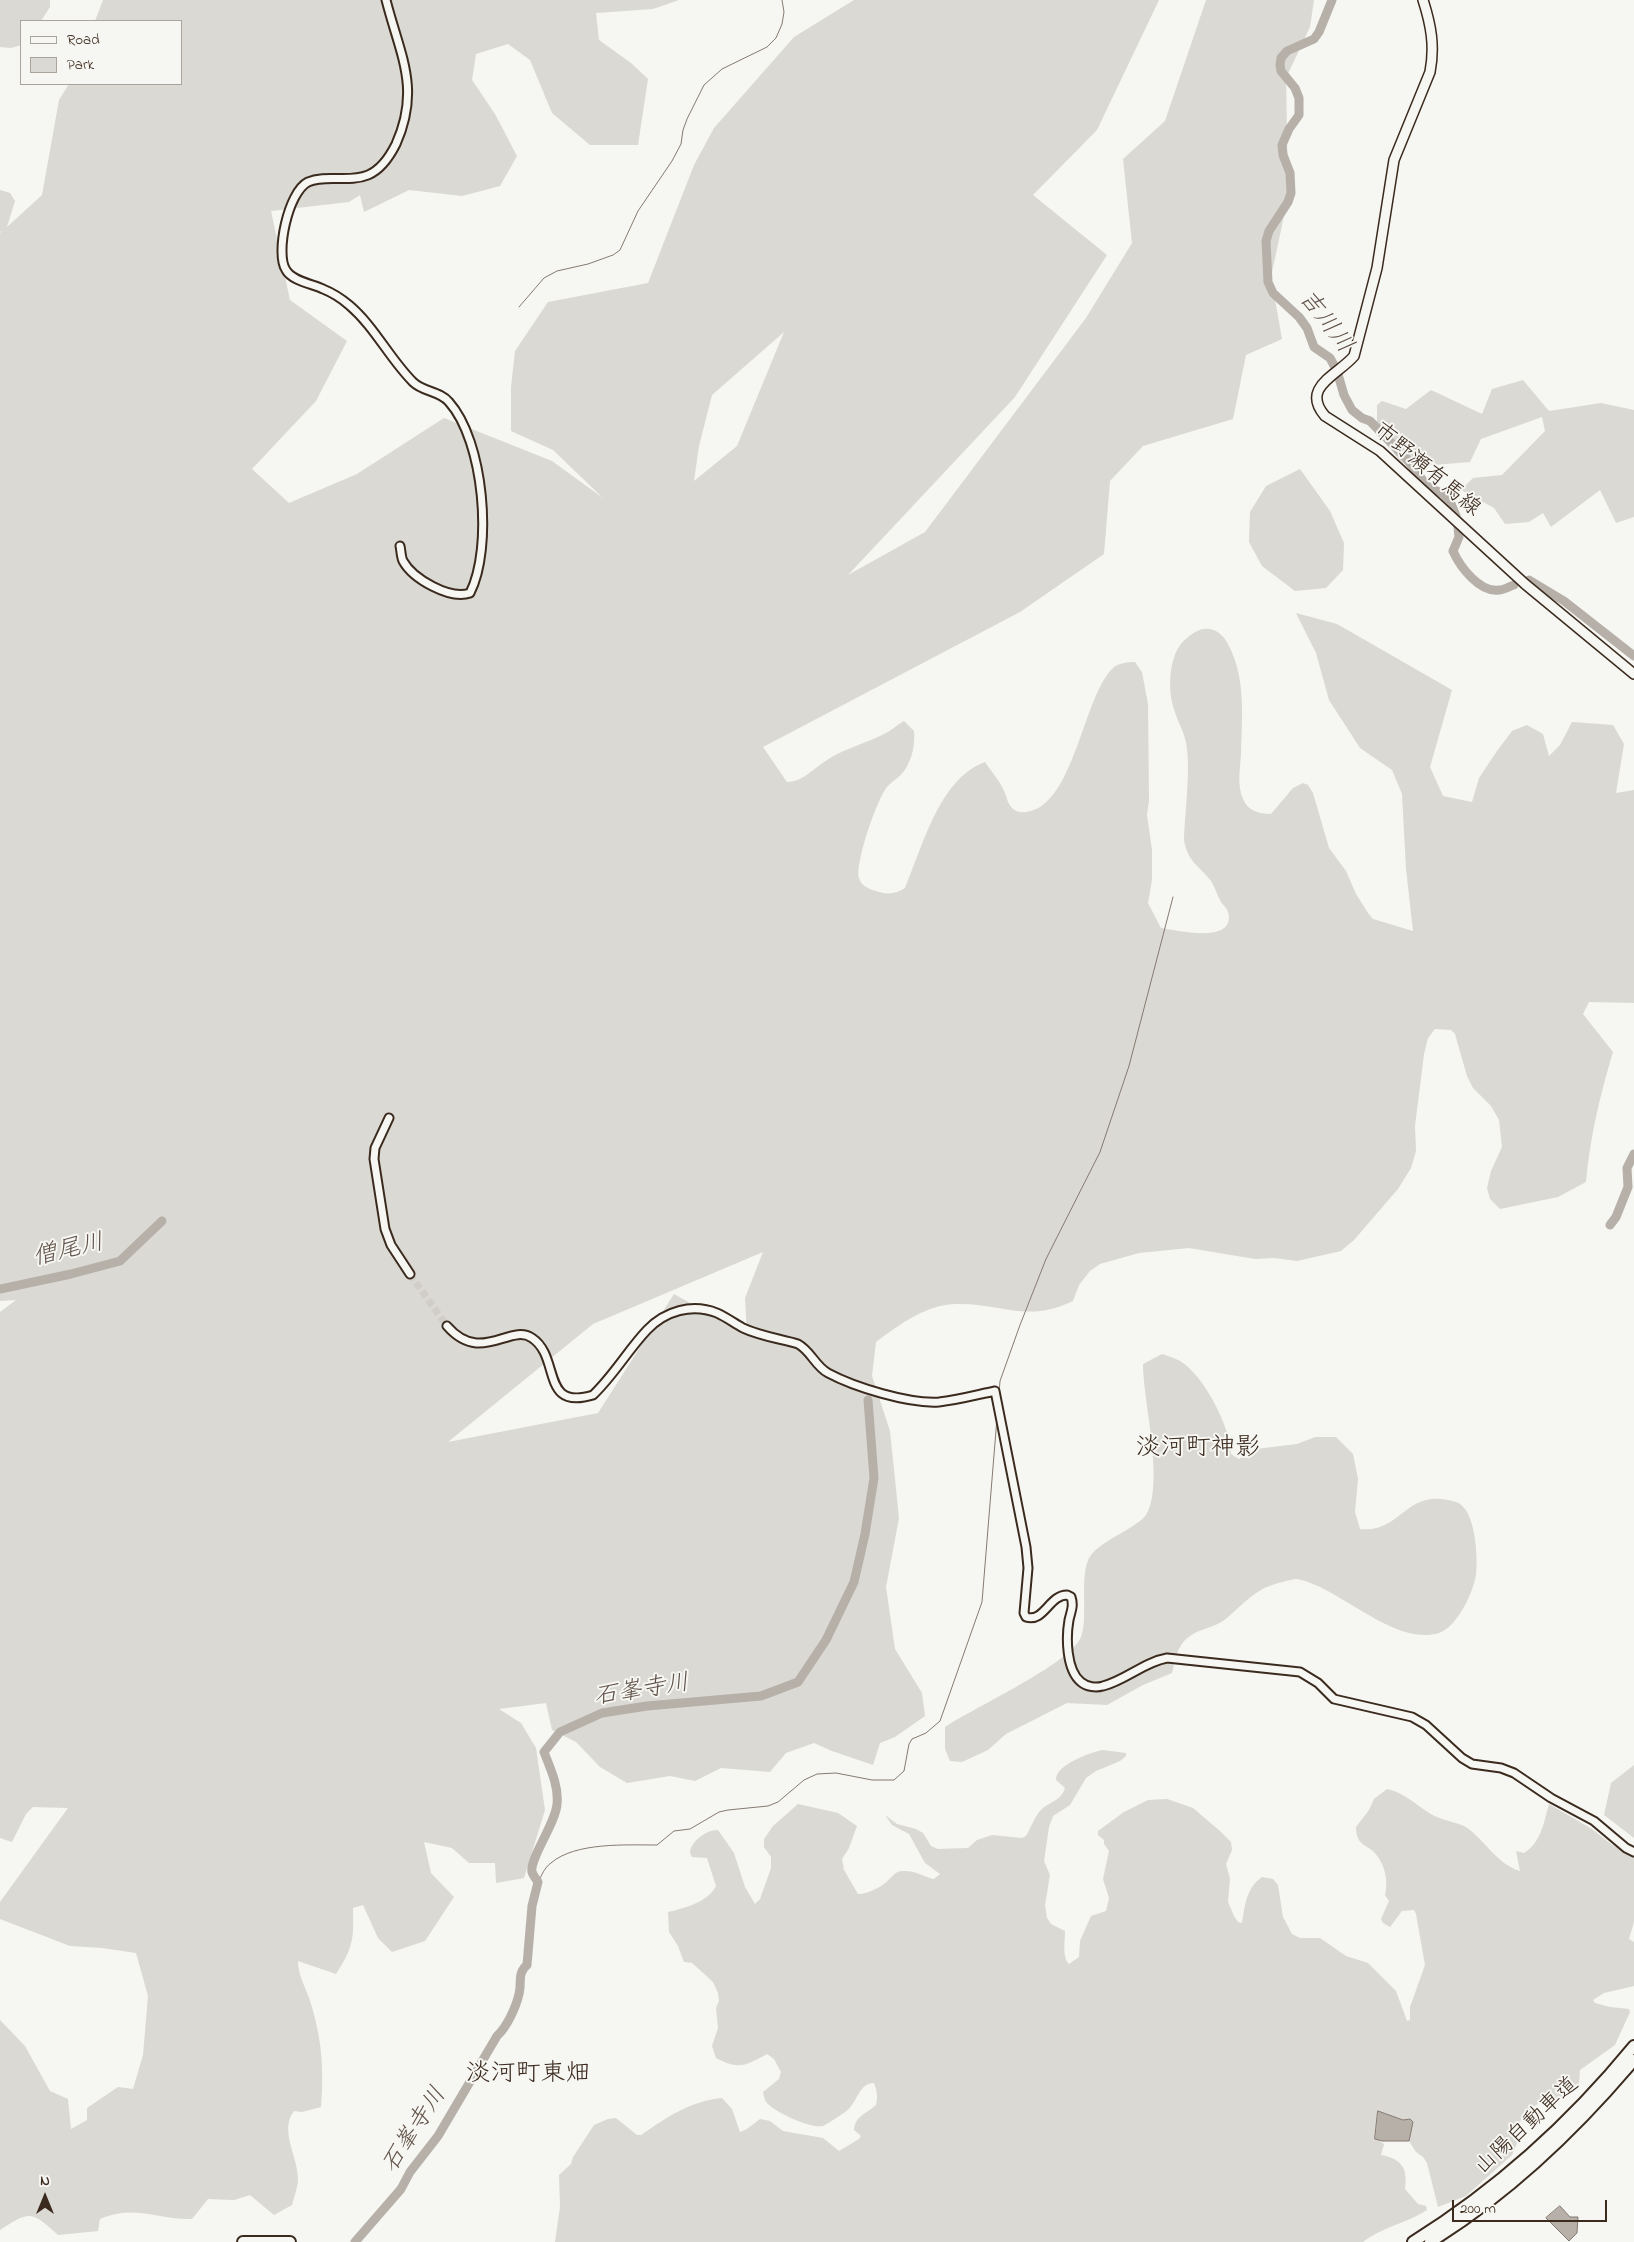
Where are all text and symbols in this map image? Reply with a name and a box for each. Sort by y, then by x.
legend [20,20,182,85]
text: Road [67,29,100,51]
text: Park [67,54,94,76]
water label: 吉川川 [1290,286,1358,360]
street label: 市野瀬有馬線 [1367,418,1485,524]
water label: 僧尾川 [31,1230,107,1274]
district label: 淡河町神影 [1136,1435,1260,1465]
water label: 石峯寺川 [592,1670,692,1714]
district label: 淡河町東畑 [466,2061,590,2091]
street label: 山陽自動車道 [1471,2072,1585,2182]
water label: 石峯寺川 [378,2083,454,2179]
text: N [40,2171,50,2192]
north arrow [20,2172,70,2222]
scale bar [1454,2190,1609,2222]
text: 200 m [1460,2198,1496,2220]

